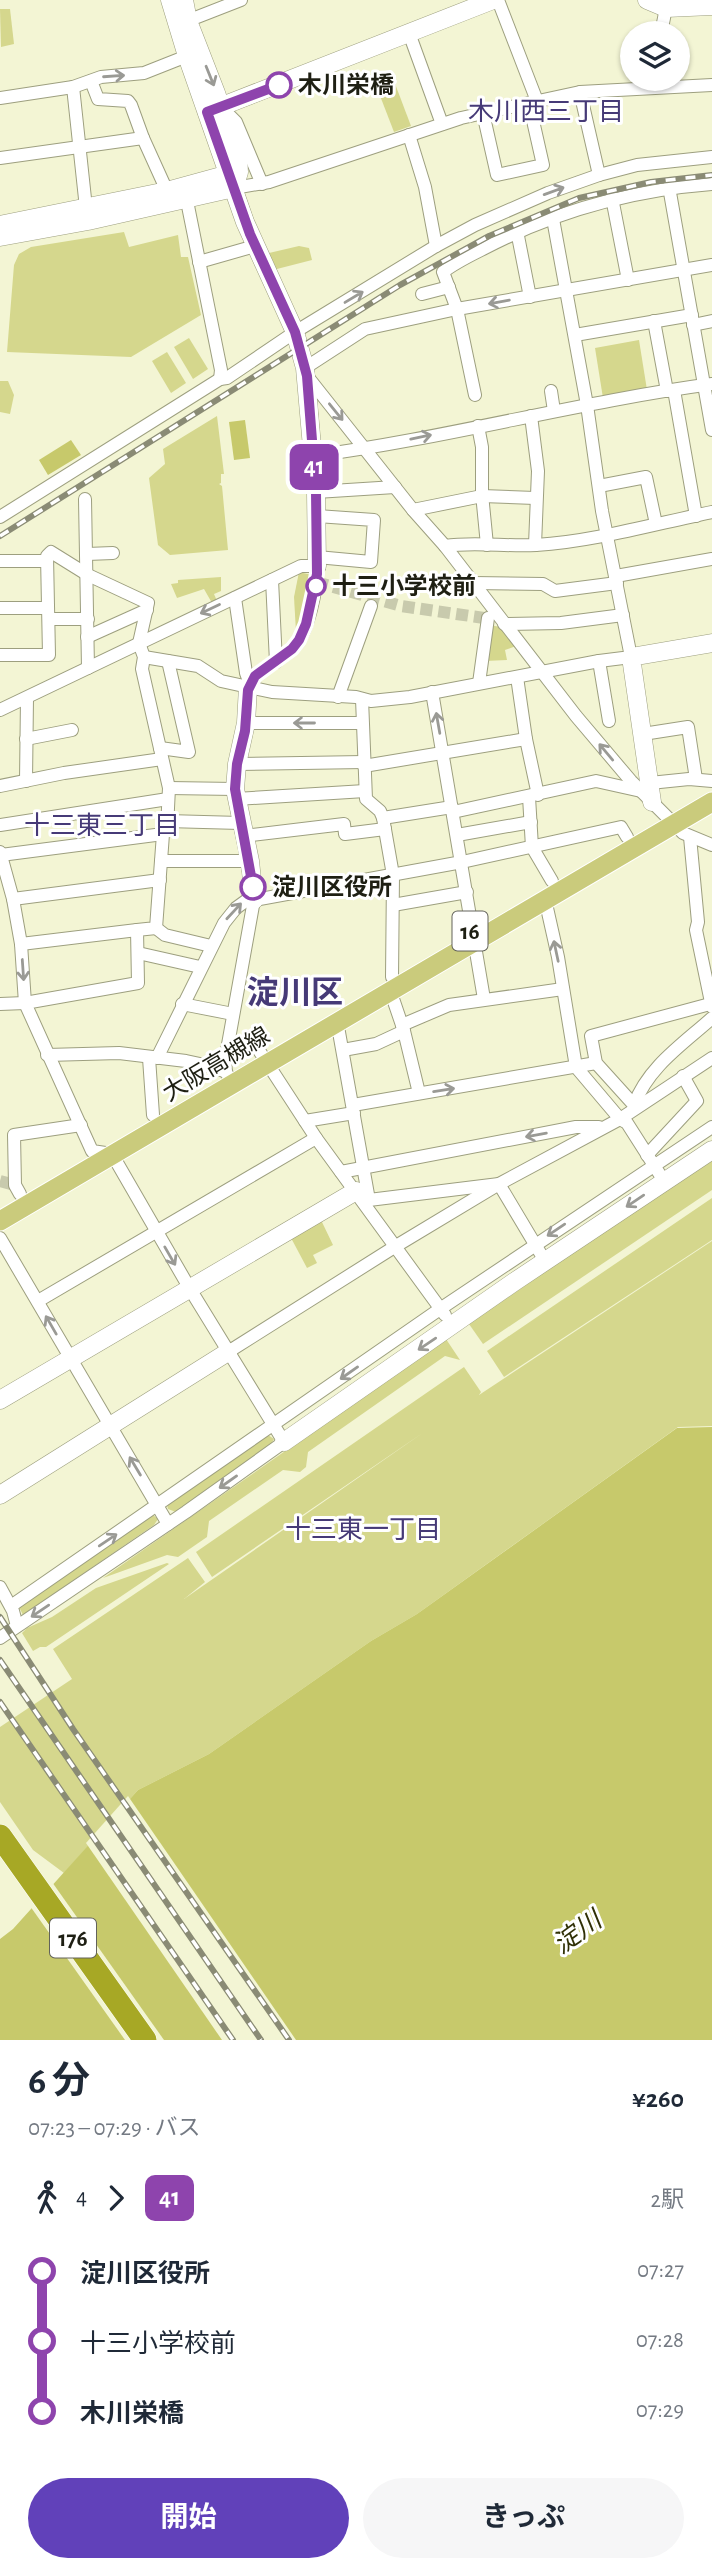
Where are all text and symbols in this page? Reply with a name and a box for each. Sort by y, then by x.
map controls [620,21,690,91]
button: layers [620,21,690,91]
one-way arrow [204,65,217,87]
one-way arrow [103,69,126,82]
marker: 木川栄橋 [266,72,292,98]
place label: 木川栄橋 [298,72,394,98]
district label: 木川西三丁目 [468,98,624,125]
one-way arrow [543,184,565,196]
one-way arrow [343,289,363,303]
one-way arrow [488,296,511,309]
one-way arrow [328,403,344,421]
one-way arrow [409,430,432,444]
line badge: 41 [282,444,346,490]
text: 41 [304,455,324,479]
place label: 十三小学校前 [332,573,476,599]
marker: 十三小学校前 [306,576,326,596]
one-way arrow [200,603,221,617]
one-way arrow [431,712,444,735]
one-way arrow [292,716,315,730]
one-way arrow [598,743,614,761]
district label: 十三東三丁目 [24,812,180,839]
marker: 淀川区役所 [240,874,266,900]
place label: 淀川区役所 [272,874,392,900]
one-way arrow [226,902,242,920]
road number: 16 [452,912,488,950]
one-way arrow [549,940,563,963]
one-way arrow [17,958,30,981]
district label: 淀川区 [247,976,343,1009]
street label: 大阪高槻線 [158,1022,274,1106]
one-way arrow [432,1083,455,1096]
one-way arrow [525,1129,548,1142]
one-way arrow [625,1194,645,1208]
one-way arrow [547,1223,566,1237]
one-way arrow [164,1246,178,1266]
one-way arrow [44,1315,58,1335]
one-way arrow [418,1337,437,1351]
one-way arrow [340,1366,359,1380]
one-way arrow [128,1456,142,1476]
one-way arrow [219,1475,238,1489]
district label: 十三東一丁目 [285,1516,441,1543]
one-way arrow [98,1533,117,1547]
one-way arrow [31,1603,50,1618]
water label: 淀川 [548,1904,609,1959]
road number: 176 [50,1918,96,1957]
text: 6 分 [28,2063,90,2101]
text: ¥260 [632,2086,684,2112]
text: 07:23 – 07:29 · バス [28,2117,201,2140]
icon: walk [28,2179,66,2217]
icon: forward [97,2179,135,2217]
text: 4 [76,2186,87,2209]
text: 41 [159,2186,180,2210]
text: 2駅 [651,2189,684,2212]
text: 07:27 [637,2259,684,2282]
text: 淀川区役所 [80,2261,210,2287]
text: 07:28 [636,2329,684,2352]
text: 十三小学校前 [80,2331,236,2357]
text: 07:29 [636,2399,684,2422]
text: 木川栄橋 [80,2401,184,2427]
button: 開始 [28,2478,349,2558]
button: きっぷ [363,2478,684,2558]

